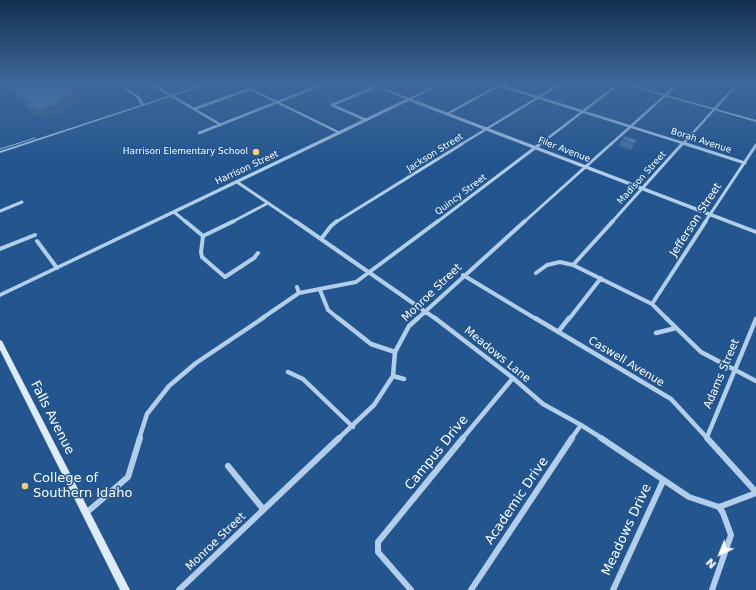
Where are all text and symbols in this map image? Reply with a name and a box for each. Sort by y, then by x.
street label: Borah Avenue [669,126,733,156]
street label: Jackson Street [405,131,465,175]
street label: Filer Avenue [536,135,592,165]
place label: Harrison Elementary School [123,147,248,157]
marker: Harrison Elementary School [251,147,261,157]
street label: Harrison Street [214,149,280,187]
street label: Madison Street [615,149,669,207]
street label: Quincy Street [433,172,489,218]
street label: Jefferson Street [667,181,725,259]
street label: Monroe Street [399,261,465,325]
street label: Meadows Lane [461,324,533,386]
street label: Caswell Avenue [586,334,666,390]
street label: Adams Street [701,337,743,411]
street label: Falls Avenue [27,379,77,457]
street label: Campus Drive [402,412,472,494]
street label: Academic Drive [482,454,552,548]
place label: College of Southern Idaho [33,471,133,502]
marker: College of Southern Idaho [20,481,30,491]
street label: Meadows Drive [599,482,655,578]
street label: Monroe Street [183,510,249,574]
north arrow [700,534,740,574]
text: N [704,555,719,571]

